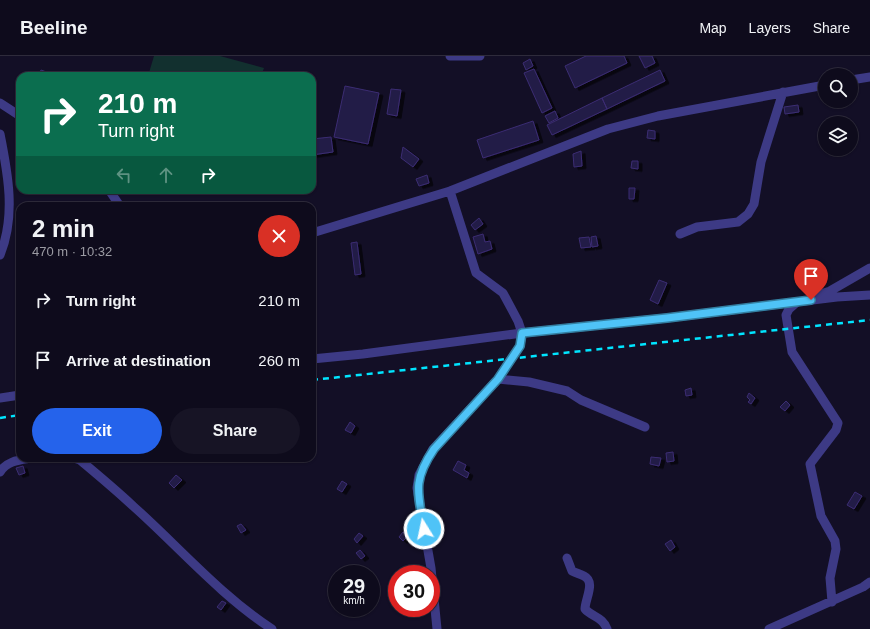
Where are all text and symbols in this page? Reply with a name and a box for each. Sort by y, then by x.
text: Beeline [20,17,88,38]
text: Map [699,20,727,36]
text: Layers [749,20,791,36]
text: Share [813,20,850,36]
map controls [818,68,858,156]
button: search [818,68,858,108]
icon: right [32,88,84,140]
text: 210 m [98,88,177,119]
button: layers [818,116,858,156]
text: Turn right [98,121,174,141]
icon: left [113,164,135,186]
icon: ahead [155,164,177,186]
icon: right [197,164,219,186]
text: 2 min [32,215,95,242]
button: close [258,215,300,257]
text: 470 m · 10:32 [32,244,112,259]
pin [794,259,828,300]
icon: arrive [800,265,822,287]
icon: right [32,289,54,311]
text: Turn right [66,292,136,309]
text: 210 m [258,292,300,309]
icon: arrive [32,349,54,371]
text: Arrive at destination [66,352,211,369]
text: 260 m [258,352,300,369]
button: Exit [32,408,162,454]
button: Share [170,408,300,454]
position arrow [403,508,445,550]
speed limit sign: 30 [388,565,440,617]
text: 29 [343,575,365,597]
text: km/h [343,595,365,606]

